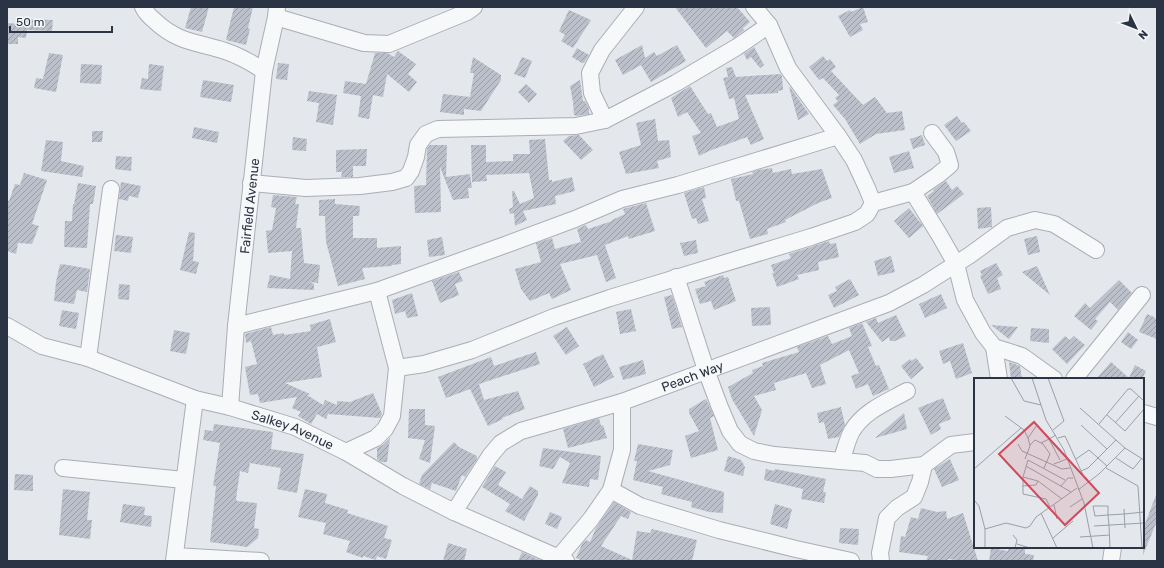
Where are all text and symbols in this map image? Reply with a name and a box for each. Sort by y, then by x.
scale bar [10,8,112,34]
north arrow [1116,8,1156,48]
text: 50 m [16,15,44,29]
text: N [1135,27,1150,42]
street label: Fairfield Avenue [237,157,262,255]
street label: Peach Way [659,358,726,395]
inset map [974,378,1144,548]
street label: Salkey Avenue [250,407,336,453]

